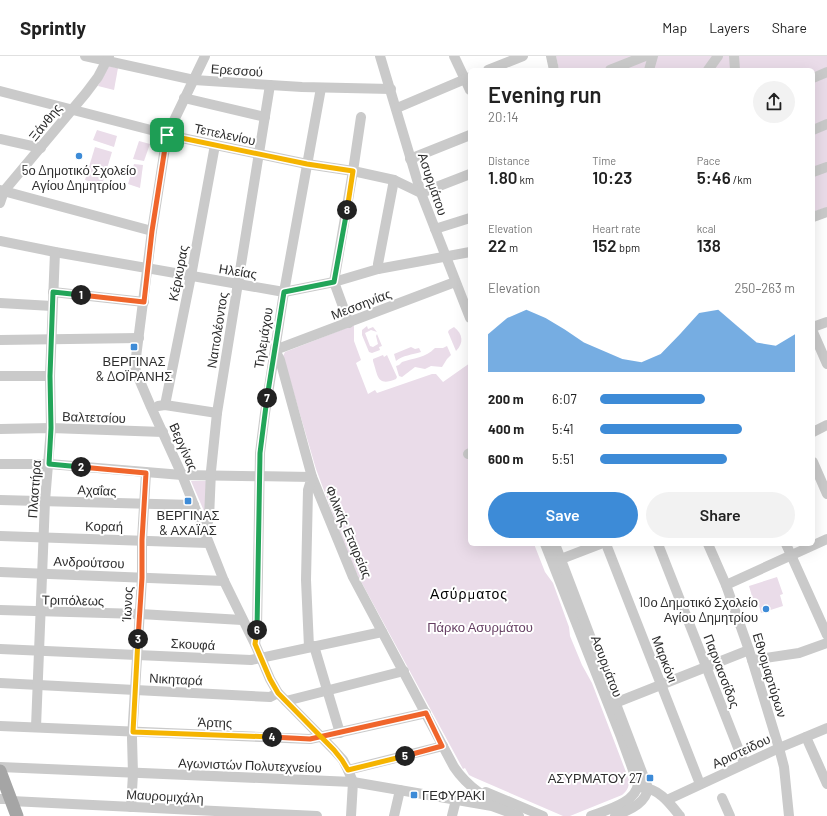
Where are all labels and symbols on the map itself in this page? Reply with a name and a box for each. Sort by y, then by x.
street label: Ερεσσού [210,60,264,80]
street label: Ξάνθης [25,100,65,144]
pin [150,118,184,152]
street label: Τεπελενίου [193,120,257,148]
marker: 5ο Δημοτικό Σχολείο Αγίου Δημητρίου [74,151,84,161]
street label: Ασυρμάτου [415,151,451,217]
place label: 5ο Δημοτικό Σχολείο Αγίου Δημητρίου [22,162,136,193]
pin: 8 [337,200,357,220]
street label: Κέρκυρας [165,244,191,302]
street label: Ηλείας [218,260,258,282]
pin: 1 [71,285,91,305]
street label: Μεσσηνίας [329,285,393,323]
street label: Ναπολέοντος [203,291,231,369]
street label: Τηλεμάχου [250,306,276,370]
marker: ΒΕΡΓΙΝΑΣ & ΔΟΪΡΑΝΗΣ [129,342,139,352]
place label: ΒΕΡΓΙΝΑΣ & ΔΟΪΡΑΝΗΣ [96,353,172,384]
pin: 7 [257,388,277,408]
street label: Βαλτετσίου [62,408,126,426]
street label: Βεργίνας [166,420,202,474]
pin: 2 [71,457,91,477]
street label: Πλαστήρα [24,459,44,519]
street label: Αχαΐας [77,481,117,499]
street label: Φιλικής Εταιρείας [322,483,376,581]
marker: ΒΕΡΓΙΝΑΣ & ΑΧΑΪΑΣ [183,496,193,506]
place label: ΒΕΡΓΙΝΑΣ & ΑΧΑΪΑΣ [157,507,219,538]
street label: Κοραή [85,518,123,534]
street label: Ανδρούτσου [53,553,125,571]
district label: Ασύρματος [430,585,508,602]
street label: Ίωνος [118,586,136,623]
street label: Τριπόλεως [42,591,104,609]
place label: 10ο Δημοτικό Σχολείο Αγίου Δημητρίου [639,594,758,625]
marker: 10ο Δημοτικό Σχολείο Αγίου Δημητρίου [761,604,771,614]
park label: Πάρκο Ασυρμάτου [427,619,533,635]
pin: 6 [247,620,267,640]
pin: 3 [128,629,148,649]
street label: Εθνομαρτύρων [750,631,790,719]
street label: Παρνασσίδος [701,632,743,710]
street label: Ασυρμάτου [588,633,626,699]
street label: Μαρκόνι [649,633,681,685]
street label: Σκουφά [170,635,216,653]
street label: Νικηταρά [149,670,204,688]
street label: Άρτης [197,713,233,731]
pin: 4 [262,727,282,747]
street label: Αριστείδου [709,731,773,771]
pin: 5 [395,746,415,766]
street label: Αγωνιστών Πολυτεχνείου [178,754,322,776]
place label: ΑΣΥΡΜΑΤΟΥ 27 [548,770,642,786]
marker: ΑΣΥΡΜΑΤΟΥ 27 [645,773,655,783]
street label: Μαυρομιχάλη [126,786,204,806]
place label: ΓΕΦΥΡΑΚΙ [422,787,485,803]
marker: ΓΕΦΥΡΑΚΙ [409,790,419,800]

